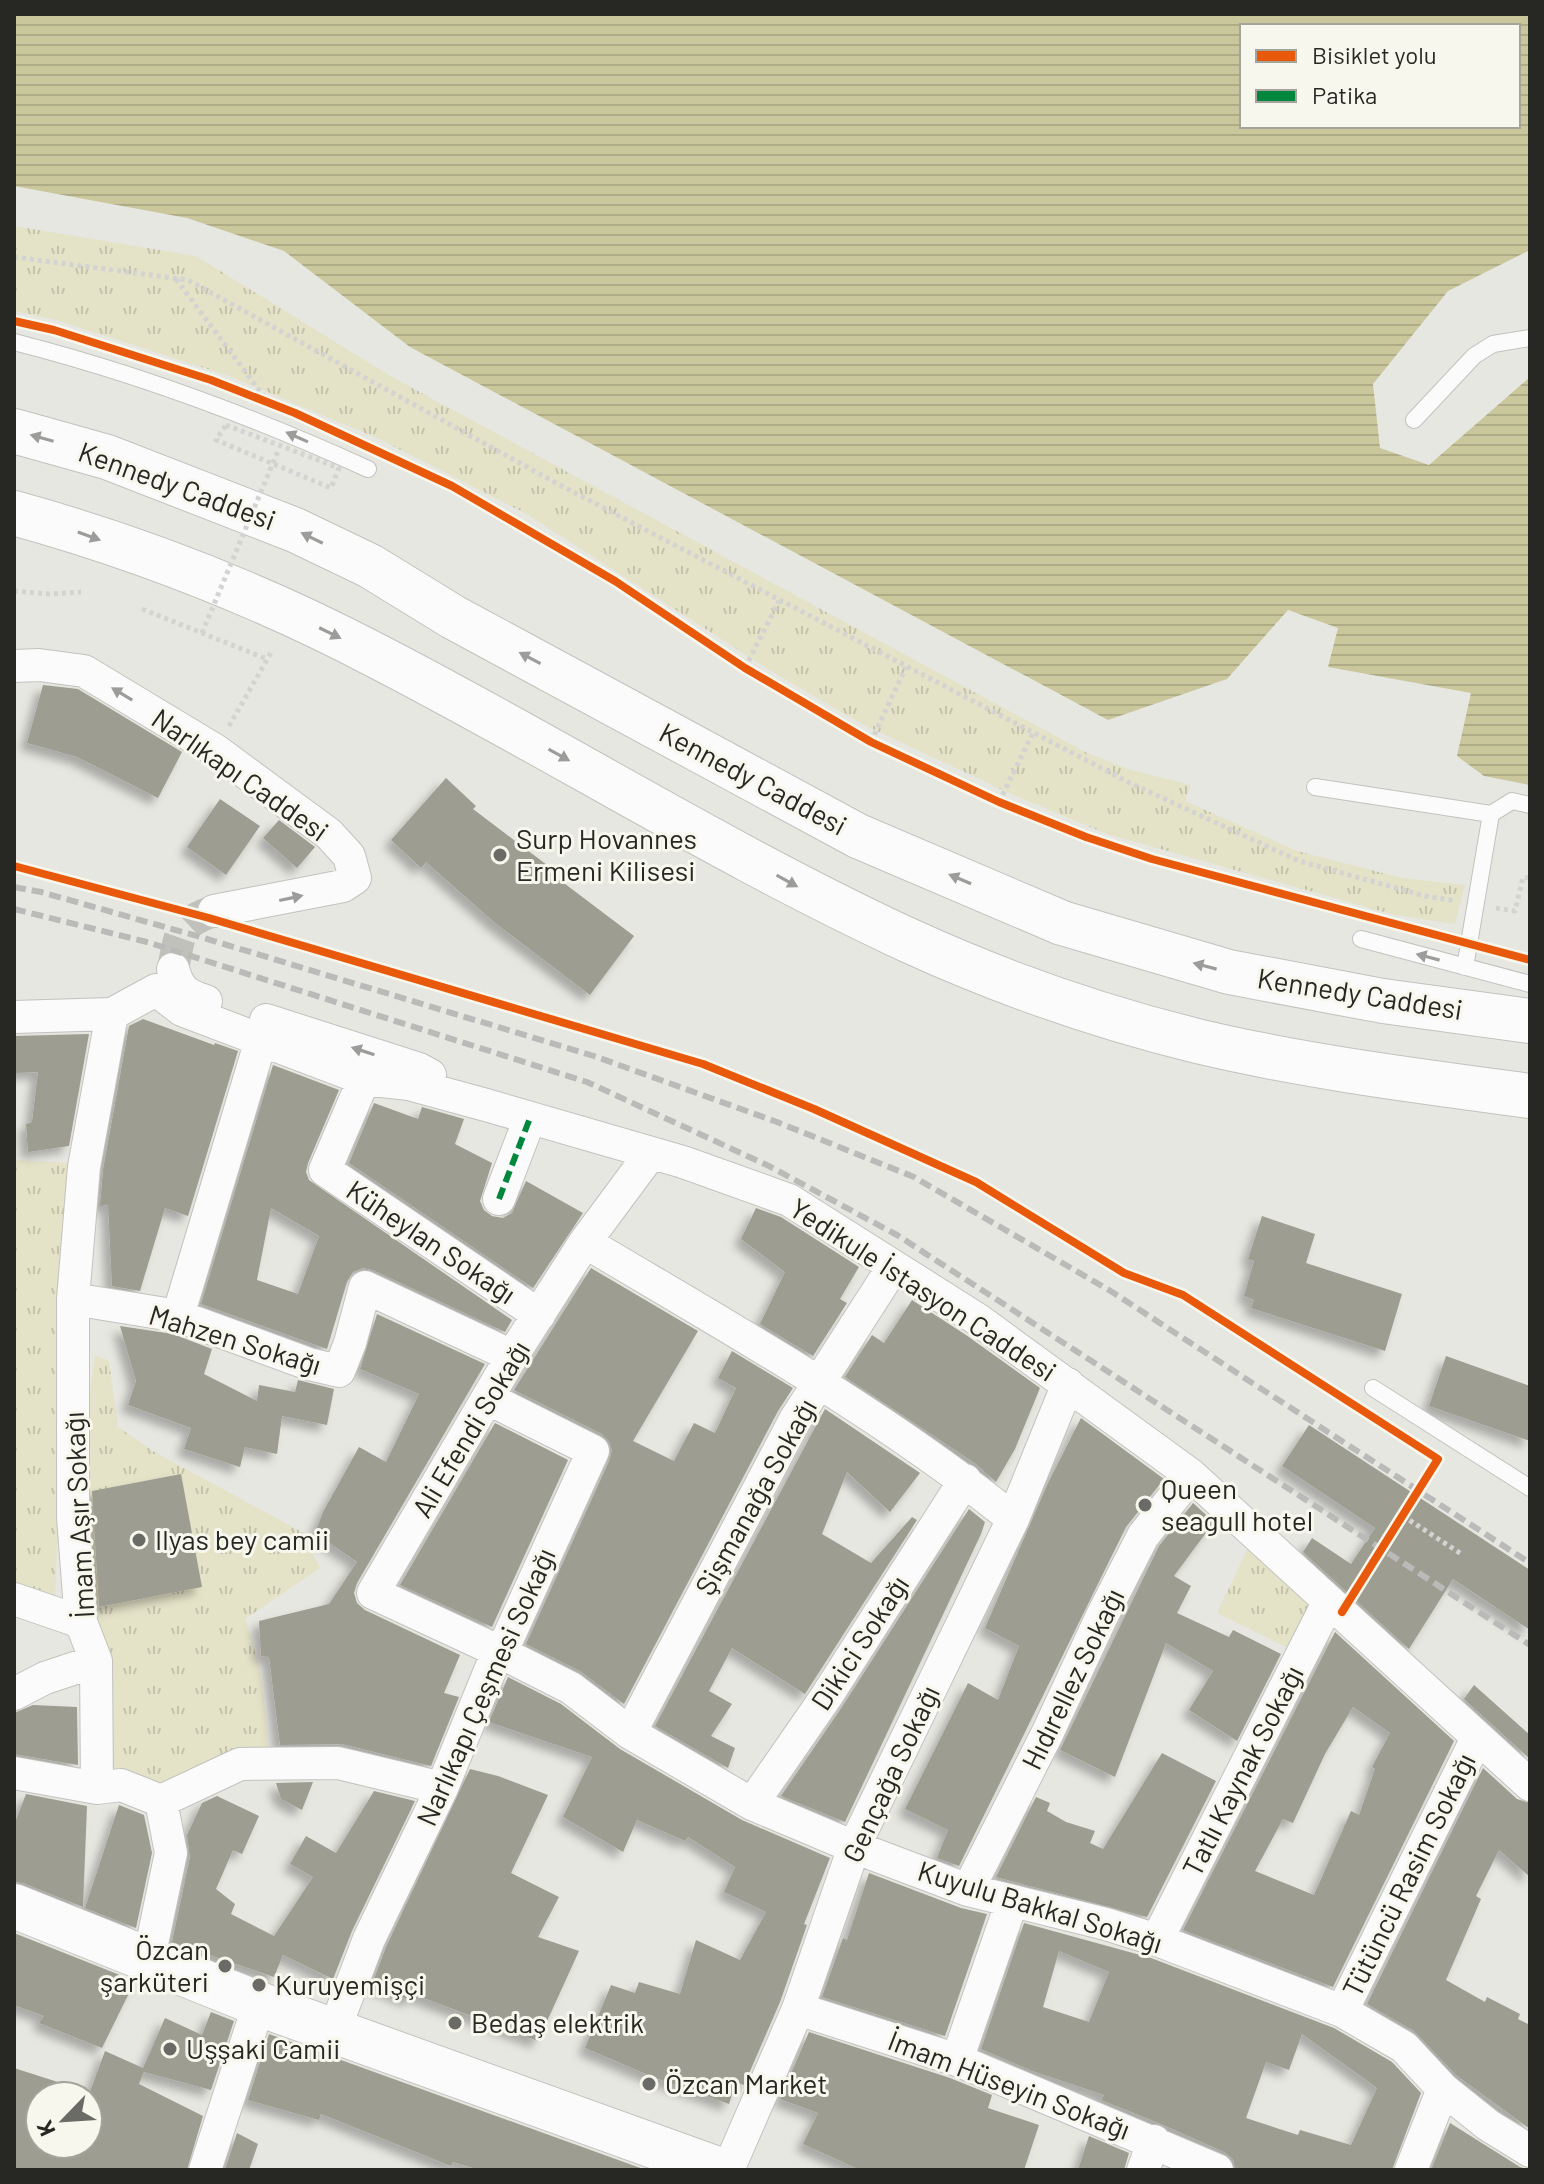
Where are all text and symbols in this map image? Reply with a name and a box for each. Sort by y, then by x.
legend [1240,24,1520,128]
text: Bisiklet yolu [1312,40,1437,69]
text: Patika [1312,80,1377,109]
one-way arrow [286,430,309,443]
one-way arrow [29,432,54,444]
street label: Kennedy Caddesi [74,434,281,536]
one-way arrow [77,530,101,542]
one-way arrow [300,531,323,544]
one-way arrow [318,626,341,640]
one-way arrow [519,652,541,666]
one-way arrow [111,687,133,701]
street label: Narlıkapı Caddesi [146,701,335,848]
street label: Kennedy Caddesi [654,714,853,842]
one-way arrow [548,748,570,762]
place label: Surp Hovannes Ermeni Kilisesi [516,821,697,887]
marker: Surp Hovannes Ermeni Kilisesi [491,846,509,864]
one-way arrow [948,872,972,886]
one-way arrow [775,874,798,887]
one-way arrow [278,891,303,904]
one-way arrow [1415,950,1440,962]
one-way arrow [1192,959,1217,971]
street label: Kennedy Caddesi [1255,960,1465,1026]
one-way arrow [351,1045,375,1057]
street label: Küheylan Sokağı [341,1172,523,1310]
street label: Yedikule İstasyon Caddesi [784,1190,1063,1388]
street label: Mahzen Sokağı [145,1297,325,1381]
street label: Ali Efendi Sokağı [404,1334,536,1523]
street label: Şişmanağa Sokağı [687,1392,823,1601]
street label: İmam Aşır Sokağı [56,1411,100,1619]
place label: Queen seagull hotel [1161,1471,1313,1537]
marker: Queen seagull hotel [1136,1496,1154,1514]
place label: Ilyas bey camii [155,1522,329,1556]
marker: Ilyas bey camii [130,1531,148,1549]
street label: Narlıkapı Çeşmesi Sokağı [408,1542,562,1831]
street label: Dikici Sokağı [803,1569,915,1716]
street label: Hıdırellez Sokağı [1014,1583,1131,1775]
street label: Tatlı Kaynak Sokağı [1174,1660,1310,1881]
street label: Gençağa Sokağı [834,1680,946,1867]
street label: Tütüncü Rasim Sokağı [1334,1747,1482,2002]
street label: Kuyulu Bakkal Sokağı [914,1853,1166,1959]
place label: Özcan şarküteri [100,1932,209,1998]
marker: Özcan şarküteri [216,1957,234,1975]
place label: Kuruyemişçi [275,1967,425,2001]
marker: Kuruyemişçi [250,1976,268,1994]
place label: Bedaş elektrik [471,2005,644,2039]
marker: Bedaş elektrik [446,2014,464,2032]
street label: İmam Hüseyin Sokağı [884,2022,1135,2146]
place label: Uşşaki Camii [186,2031,340,2065]
marker: Uşşaki Camii [161,2040,179,2058]
place label: Özcan Market [665,2066,827,2100]
marker: Özcan Market [640,2075,658,2093]
north arrow [24,2080,104,2160]
text: K [30,2117,60,2141]

